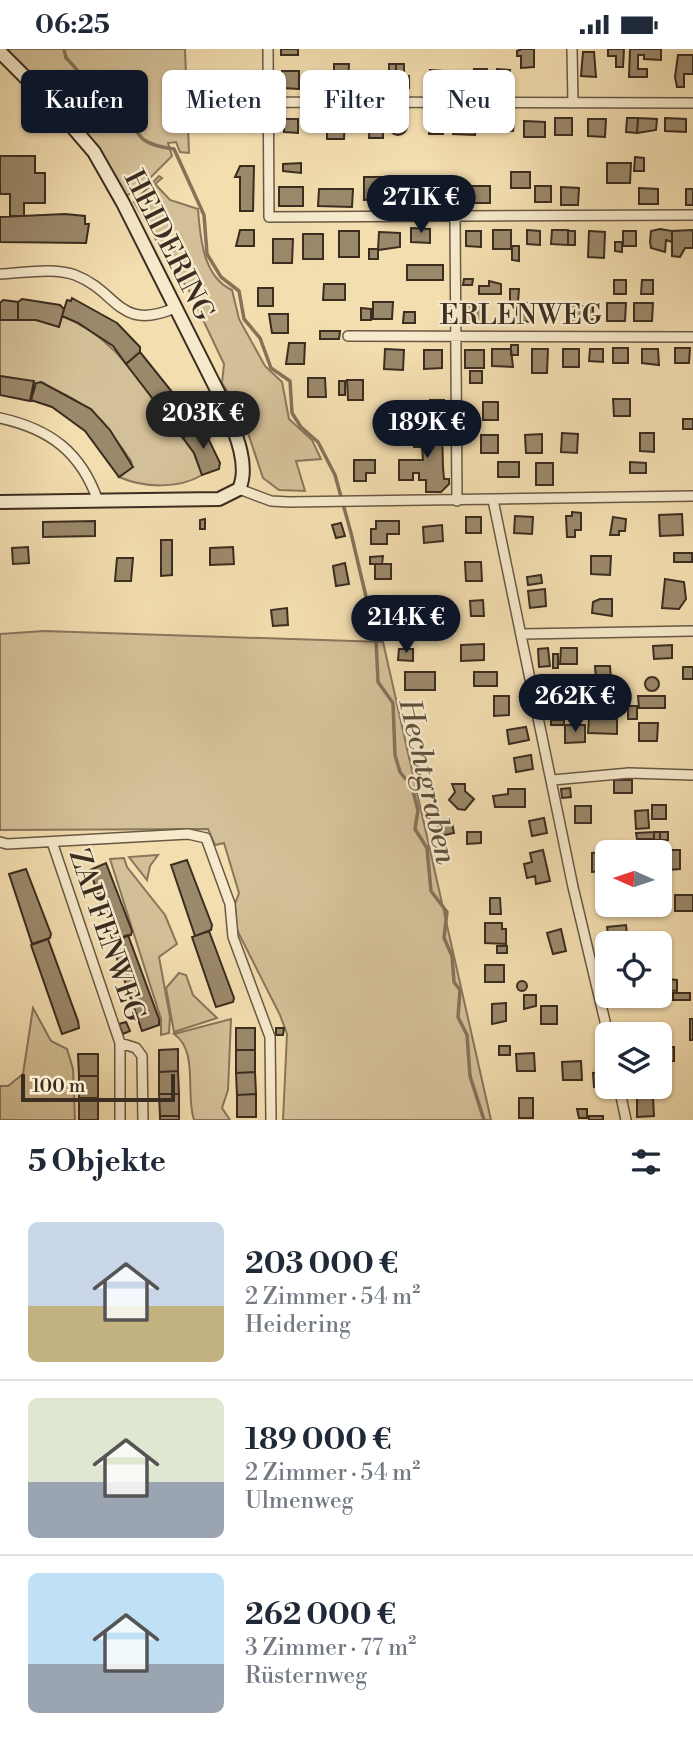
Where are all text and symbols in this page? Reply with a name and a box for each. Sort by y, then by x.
text: 06:25 [35,9,110,41]
chip: Kaufen [21,70,148,133]
chip: Mieten [162,70,286,133]
chip: Filter [300,70,409,133]
chip: Neu [423,70,515,133]
street label: HEIDERING [116,164,222,327]
pin: 271K € [364,176,478,235]
text: 271K € [383,184,459,212]
street label: ERLENWEG [440,298,603,333]
pin: 203K € [146,391,260,451]
text: 203K € [162,400,244,428]
pin: 189K € [370,401,484,460]
text: 189K € [388,409,466,437]
pin: 214K € [349,595,463,655]
text: 214K € [367,604,445,632]
pin: 262K € [518,675,632,734]
text: 262K € [535,683,615,711]
water label: Hechtgraben [389,694,465,868]
north arrow [595,840,672,917]
map controls [595,840,672,1099]
street label: ZAPFENWEG [61,844,153,1027]
button: locate [595,931,672,1008]
button: layers [595,1022,672,1099]
scale bar [21,1071,175,1103]
text: 100 m [32,1074,85,1098]
text: 5 Objekte [28,1143,166,1181]
icon: filters [627,1143,665,1181]
text: 203 000 € [245,1245,398,1283]
icon: home [84,1250,168,1334]
text: 2 Zimmer · 54 m² [245,1283,420,1311]
text: Heidering [245,1311,351,1339]
text: 189 000 € [245,1421,392,1459]
icon: home [84,1426,168,1510]
text: 2 Zimmer · 54 m² [245,1459,420,1487]
text: Ulmenweg [245,1487,353,1515]
text: 262 000 € [245,1596,396,1634]
icon: home [84,1601,168,1685]
text: 3 Zimmer · 77 m² [245,1634,416,1662]
text: Rüsternweg [245,1662,367,1690]

